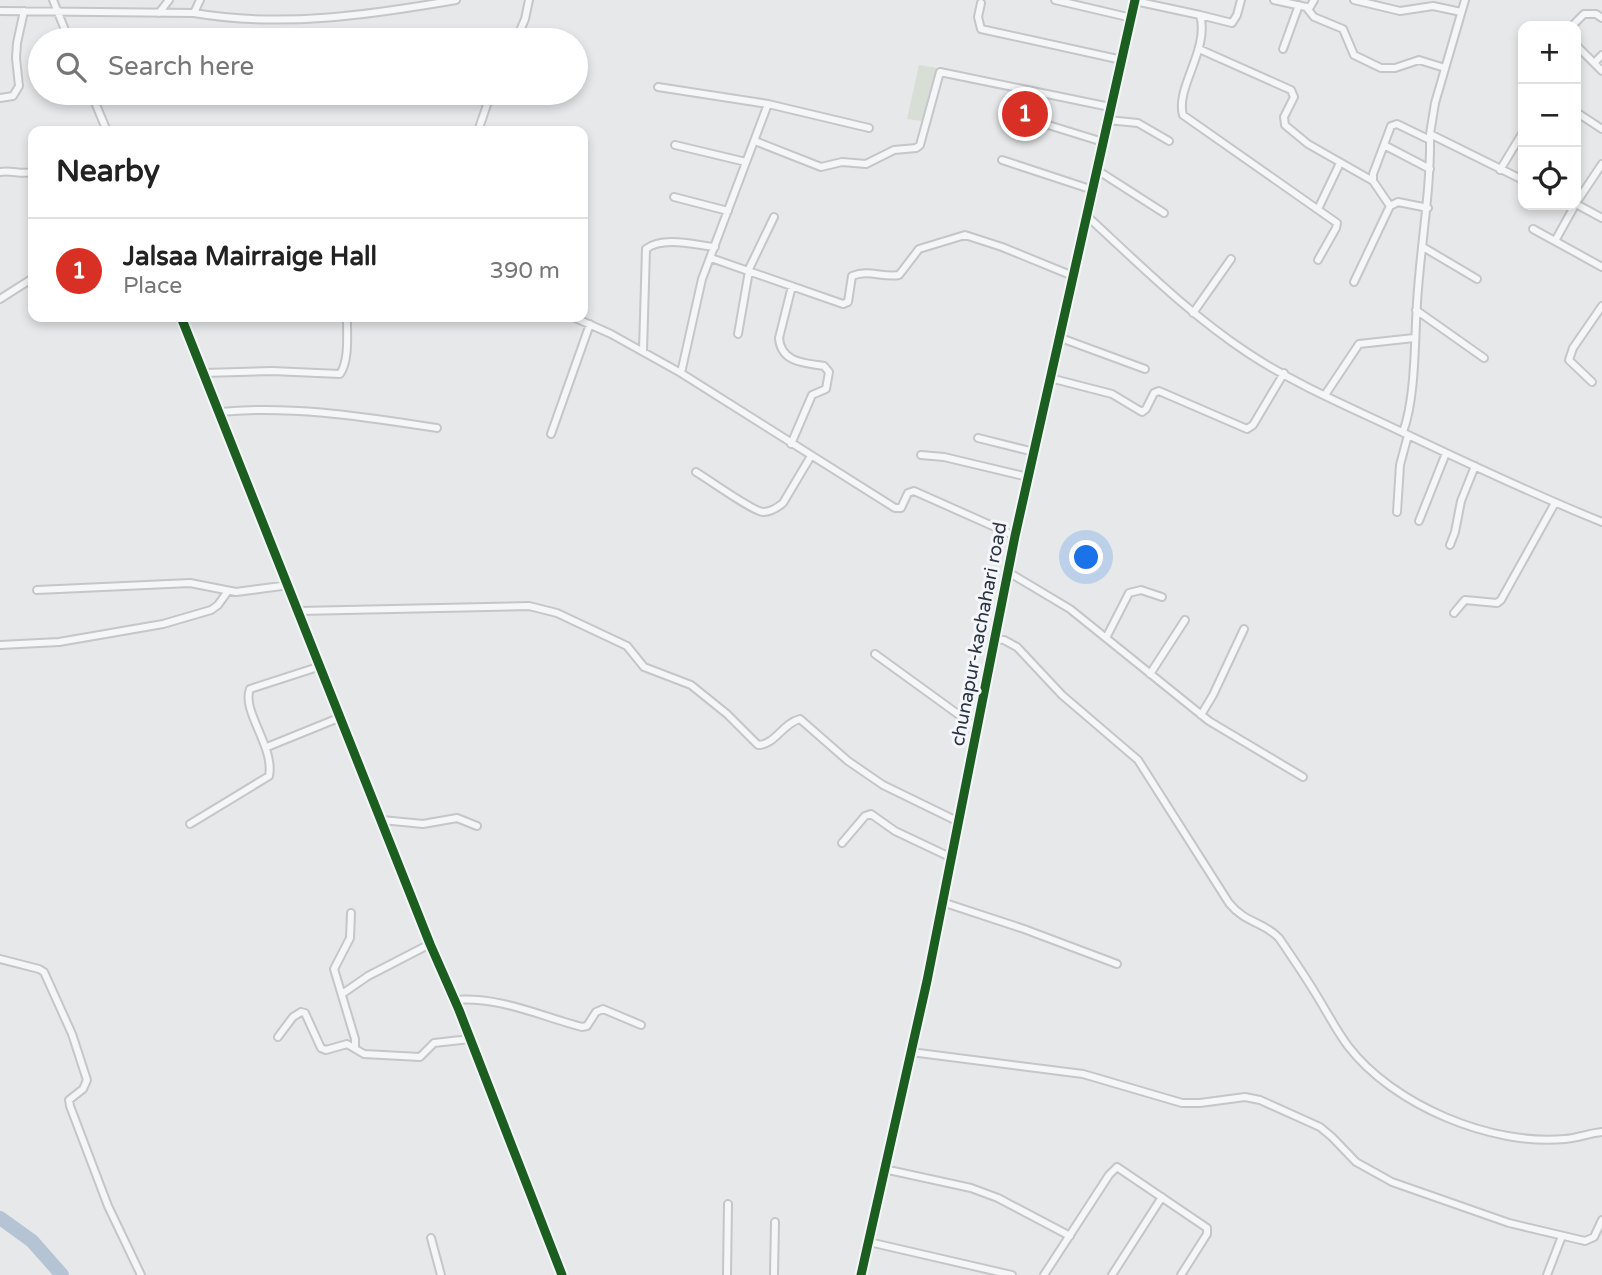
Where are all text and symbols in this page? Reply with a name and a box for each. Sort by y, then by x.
map controls [1518,21,1581,210]
button: + [1518,21,1581,84]
search box [28,28,588,105]
icon: search [52,48,90,86]
text: Search here [108,51,254,82]
button: − [1518,84,1581,147]
pin: 1 [1002,88,1048,140]
button: locate [1518,147,1581,210]
text: Nearby [56,153,160,190]
text: Jalsaa Mairraige Hall [123,241,377,272]
text: 1 [72,257,86,285]
text: 390 m [490,257,560,285]
text: Place [123,272,182,300]
street label: chunapur-kachahari road [946,520,1012,748]
your location [1069,540,1103,574]

